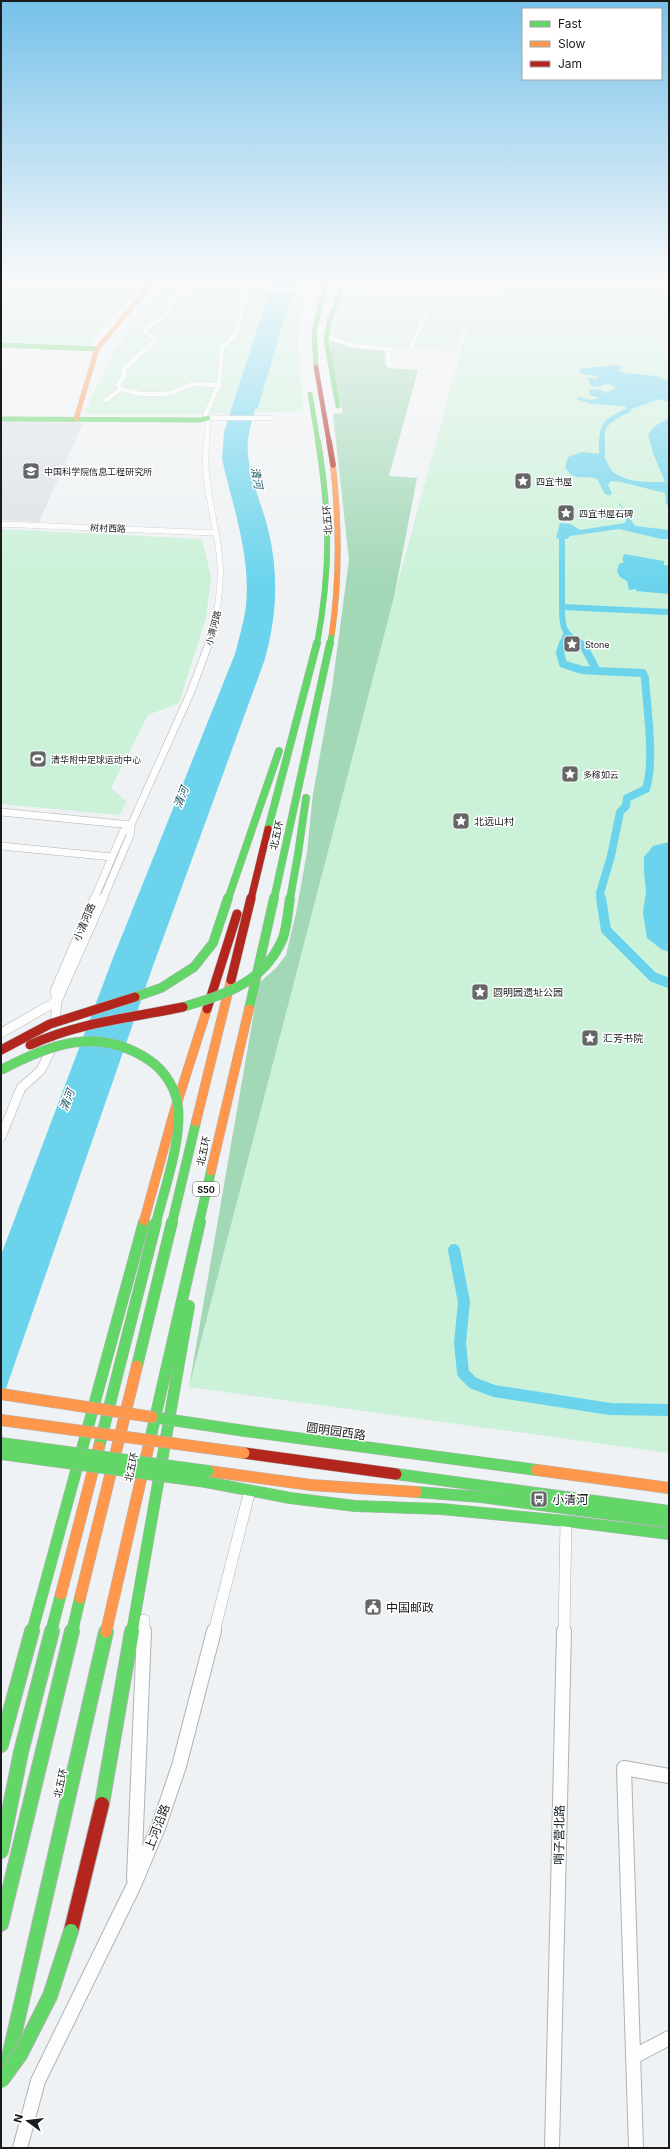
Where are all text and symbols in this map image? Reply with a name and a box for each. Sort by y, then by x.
legend [522,8,662,80]
text: Fast [558,16,582,31]
text: Slow [558,36,586,51]
text: Jam [558,56,582,71]
school or university icon: 中国科学院信息工程研究所 [21,461,41,481]
place label: 中国科学院信息工程研究所 [44,466,152,477]
water label: 清河 [248,466,266,492]
place icon: 四宜书屋 [513,471,533,491]
place label: 四宜书屋 [536,476,572,487]
place icon: 四宜书屋石碑 [556,503,576,523]
street label: 北五环 [320,505,334,535]
place label: 四宜书屋石碑 [579,508,633,519]
street label: 树村西路 [90,522,126,534]
street label: 小清河路 [203,609,223,647]
place icon: Stone [562,634,582,654]
place label: Stone [585,639,610,650]
sports icon: 清华附中足球运动中心 [28,749,48,769]
place label: 清华附中足球运动中心 [51,754,141,765]
place icon: 多稼如云 [560,764,580,784]
place label: 多稼如云 [583,769,619,780]
water label: 清河 [171,782,192,810]
place icon: 北远山村 [451,811,471,831]
place label: 北远山村 [474,815,514,827]
street label: 北五环 [267,819,285,851]
street label: 小清河路 [71,901,97,943]
place icon: 圆明园遗址公园 [470,982,490,1002]
place label: 圆明园遗址公园 [493,986,563,998]
place icon: 汇芳书院 [580,1028,600,1048]
place label: 汇芳书院 [603,1032,643,1044]
water label: 清河 [57,1085,78,1113]
street label: 北五环 [194,1135,212,1167]
road number: S50 [193,1182,219,1196]
street label: 圆明园西路 [305,1419,367,1443]
street label: 北五环 [122,1451,140,1483]
bus stop icon: 小清河 [529,1489,549,1509]
place label: 小清河 [552,1492,588,1507]
public building icon: 中国邮政 [363,1597,383,1617]
place label: 中国邮政 [386,1600,434,1615]
street label: 北五环 [51,1767,69,1799]
street label: 上河沿路 [141,1802,173,1852]
street label: 哨子营北路 [551,1805,567,1865]
north arrow [8,2101,48,2141]
text: N [10,2113,26,2124]

